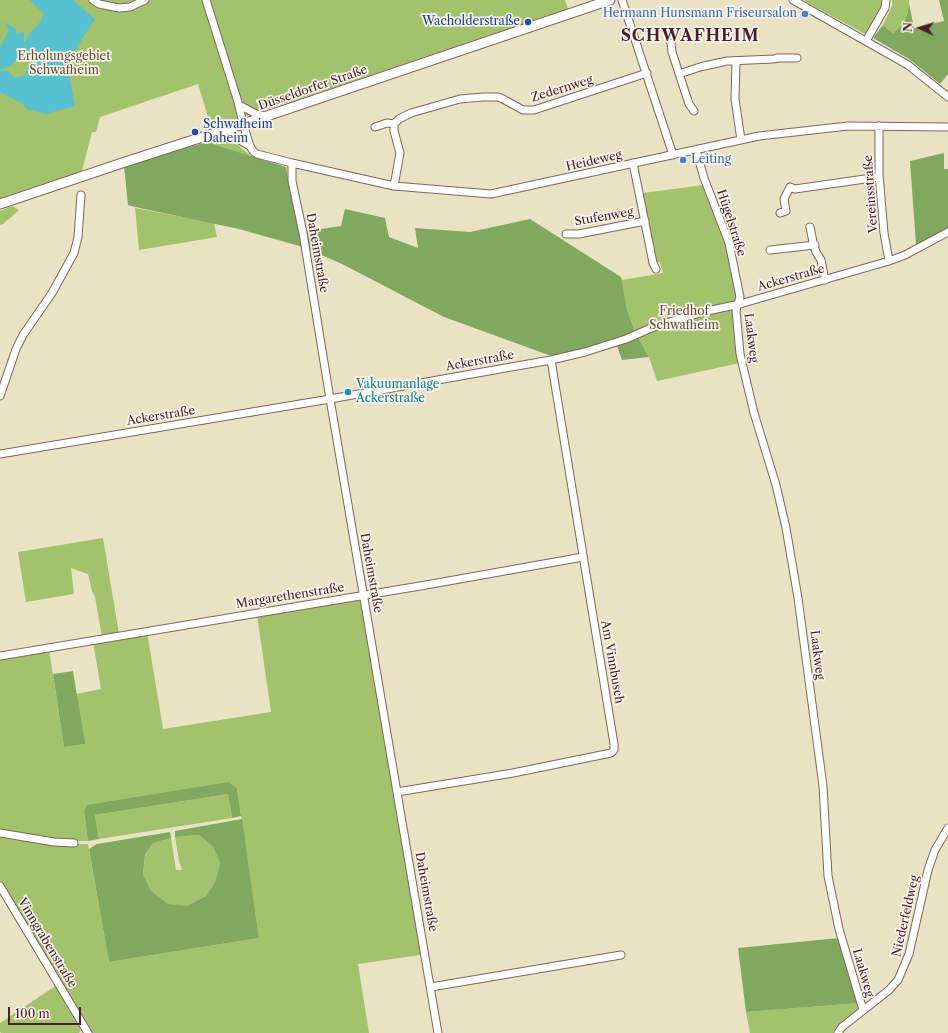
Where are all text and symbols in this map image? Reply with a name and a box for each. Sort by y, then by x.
place label: Hermann Hunsmann Friseursalon [603,7,797,21]
north arrow [900,8,940,48]
marker: Hermann Hunsmann Friseursalon [800,9,810,19]
place label: Wacholderstraße [422,15,520,29]
marker: Wacholderstraße [523,17,533,27]
text: N [901,22,915,32]
district label: SCHWAFHEIM [621,26,759,46]
park label: Erholungsgebiet Schwafheim [17,50,111,78]
street label: Düsseldorfer Straße [257,63,369,113]
street label: Zedernweg [529,73,595,105]
place label: Schwafheim Daheim [203,118,273,146]
marker: Schwafheim Daheim [190,127,200,137]
street label: Heideweg [565,148,623,174]
place label: Leiting [691,153,731,167]
marker: Leiting [678,155,688,165]
street label: Vereinsstraße [861,155,881,233]
street label: Hügelstraße [713,188,749,258]
street label: Stufenweg [573,205,635,229]
street label: Daheimstraße [303,212,331,294]
street label: Ackerstraße [756,262,826,294]
park label: Friedhof Schwafheim [649,305,719,333]
street label: Laakweg [741,312,761,364]
street label: Ackerstraße [445,348,515,374]
place label: Vakuumanlage Ackerstraße [356,378,440,406]
marker: Vakuumanlage Ackerstraße [343,387,353,397]
street label: Ackerstraße [126,403,196,429]
street label: Daheimstraße [357,532,385,614]
street label: Margarethenstraße [235,580,345,612]
street label: Am Vinnbusch [598,619,626,705]
street label: Laakweg [807,629,827,681]
street label: Daheimstraße [412,851,440,933]
street label: Niederfeldweg [890,874,922,958]
street label: Vinngrabenstraße [14,895,80,991]
street label: Laakweg [849,947,877,999]
scale bar [10,999,83,1025]
text: 100 m [15,1006,50,1021]

